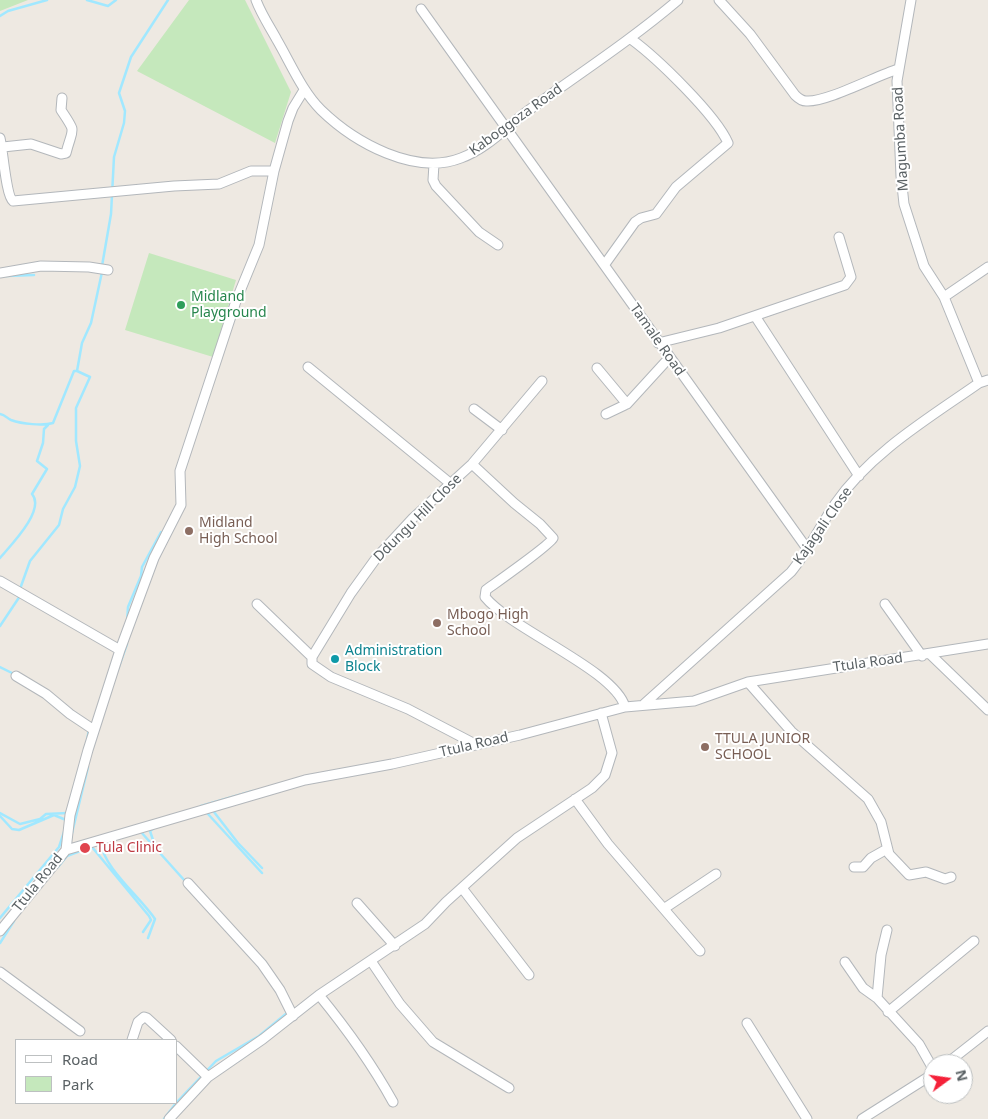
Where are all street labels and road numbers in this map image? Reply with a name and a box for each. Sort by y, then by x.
street label: Kaboggoza Road [466,81,566,159]
street label: Magumba Road [890,86,912,192]
street label: Tamale Road [626,301,688,379]
street label: Ddungu Hill Close [371,471,465,565]
street label: Kajagali Close [790,484,856,568]
street label: Ttula Road [832,650,904,676]
street label: Ttula Road [438,729,510,761]
street label: Ttula Road [9,850,67,916]

